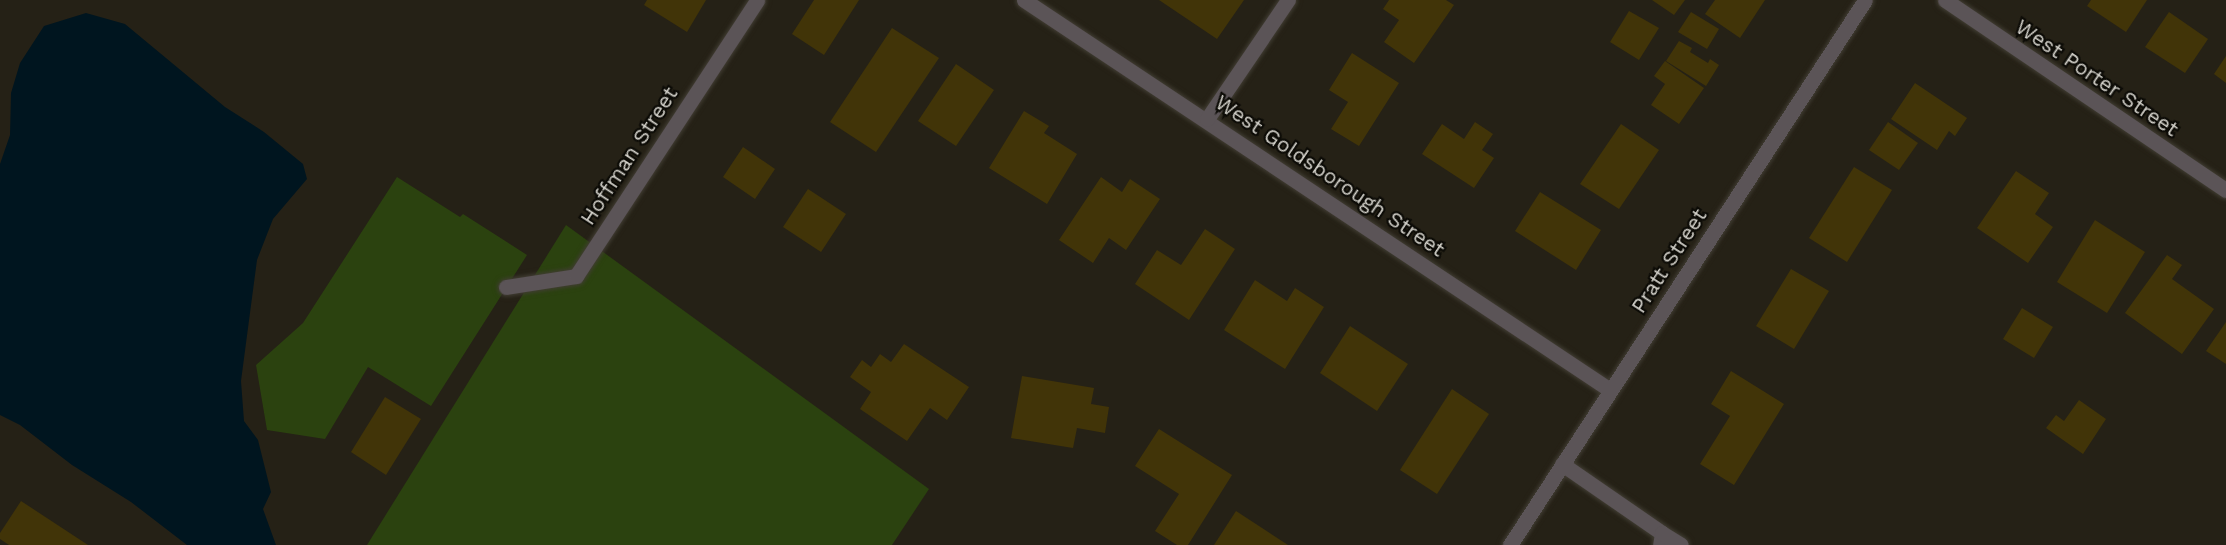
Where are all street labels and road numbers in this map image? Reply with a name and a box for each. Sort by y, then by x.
street label: West Porter Street [2011,14,2183,142]
street label: Hoffman Street [575,82,683,230]
street label: West Goldsborough Street [1211,90,1449,262]
street label: Pratt Street [1626,204,1712,318]

